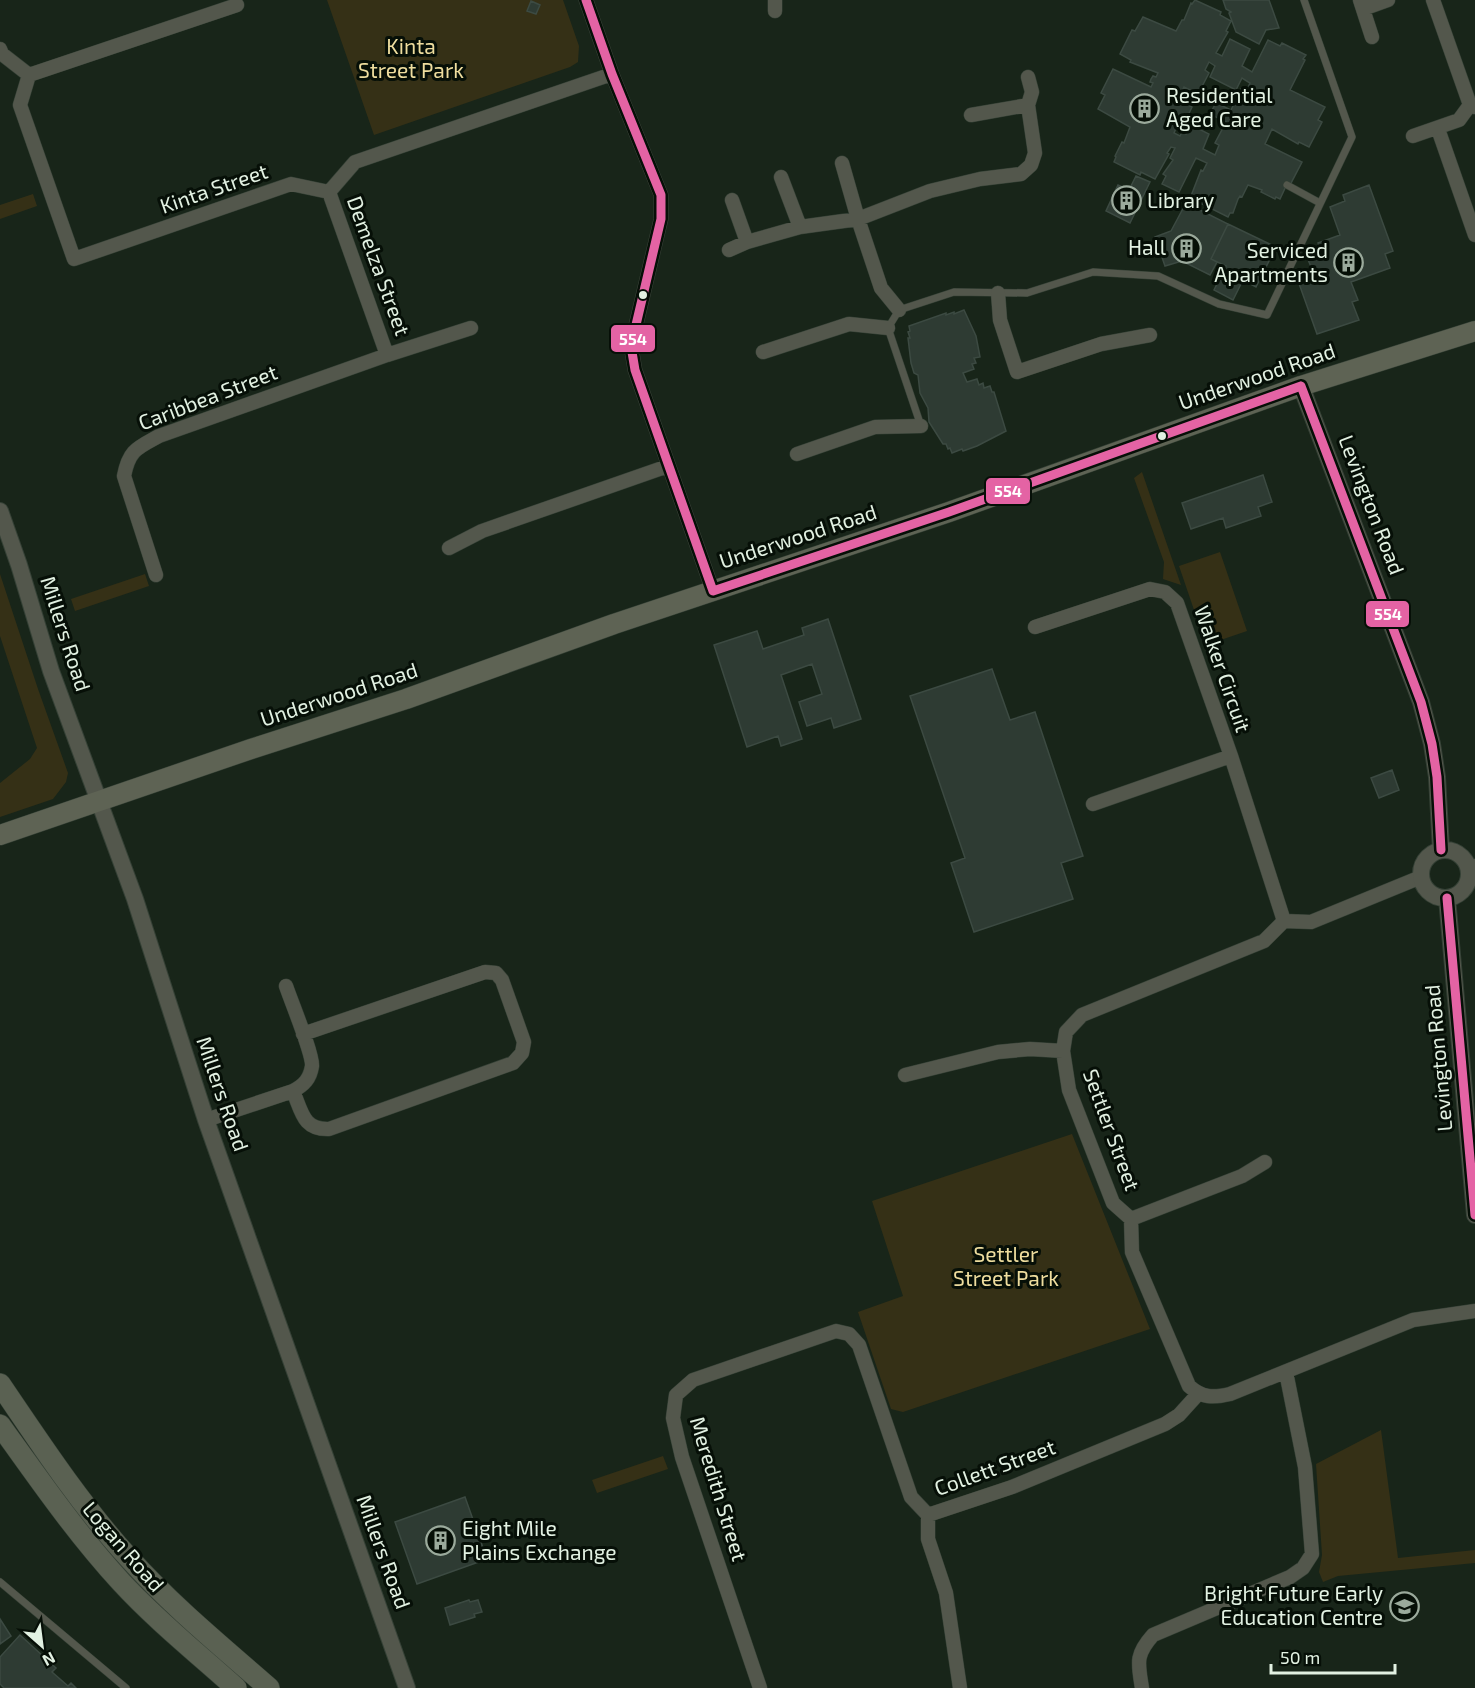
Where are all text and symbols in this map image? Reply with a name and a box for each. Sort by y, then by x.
park label: Kinta Street Park [358,33,464,82]
place label: Residential Aged Care [1166,82,1273,131]
building icon: Residential Aged Care [1129,92,1161,124]
street label: Kinta Street [156,157,271,218]
building icon: Library [1110,185,1142,217]
place label: Library [1147,187,1214,212]
street label: Demelza Street [343,192,416,339]
building icon: Hall [1171,232,1203,264]
place label: Hall [1128,234,1167,259]
place label: Serviced Apartments [1214,237,1328,286]
building icon: Serviced Apartments [1333,247,1365,279]
unlabelled marker [637,289,649,301]
line badge: 554 [610,324,656,353]
text: 554 [619,329,647,348]
street label: Underwood Road [1175,337,1338,414]
street label: Caribbea Street [134,359,281,435]
unlabelled marker [1156,430,1168,442]
street label: Levington Road [1334,431,1410,578]
line badge: 554 [985,477,1031,505]
text: 554 [994,481,1022,500]
street label: Underwood Road [716,498,879,573]
street label: Millers Road [36,573,97,694]
line badge: 554 [1365,600,1410,628]
street label: Walker Circuit [1190,602,1257,735]
text: 554 [1374,604,1402,623]
street label: Underwood Road [257,656,420,731]
street label: Levington Road [1419,984,1456,1133]
street label: Millers Road [192,1033,255,1154]
street label: Settler Street [1079,1065,1146,1194]
park label: Settler Street Park [953,1241,1059,1290]
street label: Meredith Street [686,1413,753,1564]
street label: Collett Street [931,1433,1058,1500]
street label: Millers Road [352,1491,417,1612]
street label: Logan Road [78,1496,170,1596]
place label: Eight Mile Plains Exchange [462,1515,617,1564]
building icon: Eight Mile Plains Exchange [425,1525,457,1557]
place label: Bright Future Early Education Centre [1204,1580,1383,1629]
school or university icon: Bright Future Early Education Centre [1388,1590,1420,1622]
north arrow [12,1616,72,1676]
scale bar [1271,1637,1396,1675]
text: 50 m [1280,1646,1320,1668]
text: N [40,1649,59,1671]

